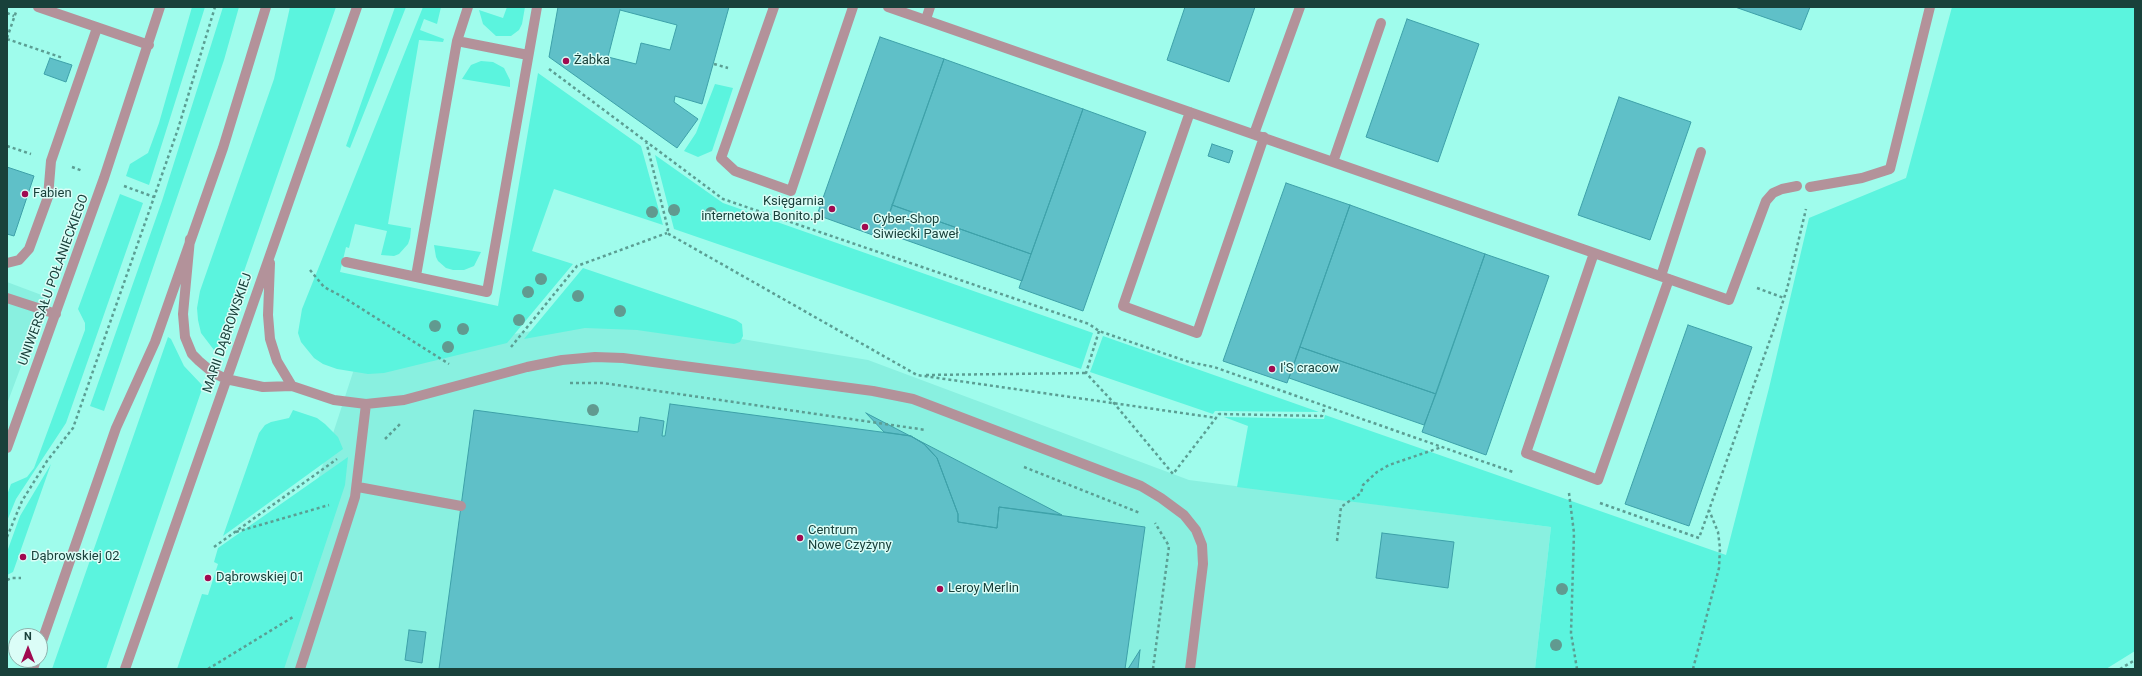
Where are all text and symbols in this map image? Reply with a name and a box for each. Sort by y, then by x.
place label: Żabka [574,53,610,69]
marker: Żabka [561,56,571,66]
place label: Fabien [33,186,72,202]
marker: Fabien [20,189,30,199]
street label: UNIWERSAŁU POŁANIECKIEGO [16,192,92,368]
place label: Księgarnia internetowa Bonito.pl [701,194,824,225]
marker: Księgarnia internetowa Bonito.pl [827,204,837,214]
place label: Cyber-Shop Siwiecki Paweł [873,212,959,243]
marker: Cyber-Shop Siwiecki Paweł [860,222,870,232]
street label: MARII DĄBROWSKIEJ [200,271,256,395]
place label: I'S cracow [1280,361,1339,377]
marker: I'S cracow [1267,364,1277,374]
place label: Centrum Nowe Czyżyny [808,523,892,554]
marker: Centrum Nowe Czyżyny [795,533,805,543]
place label: Dąbrowskiej 02 [31,549,120,565]
marker: Dąbrowskiej 02 [18,552,28,562]
place label: Dąbrowskiej 01 [216,570,305,586]
marker: Dąbrowskiej 01 [203,573,213,583]
place label: Leroy Merlin [948,581,1019,597]
marker: Leroy Merlin [935,584,945,594]
north arrow [8,628,48,668]
text: N [24,630,32,643]

